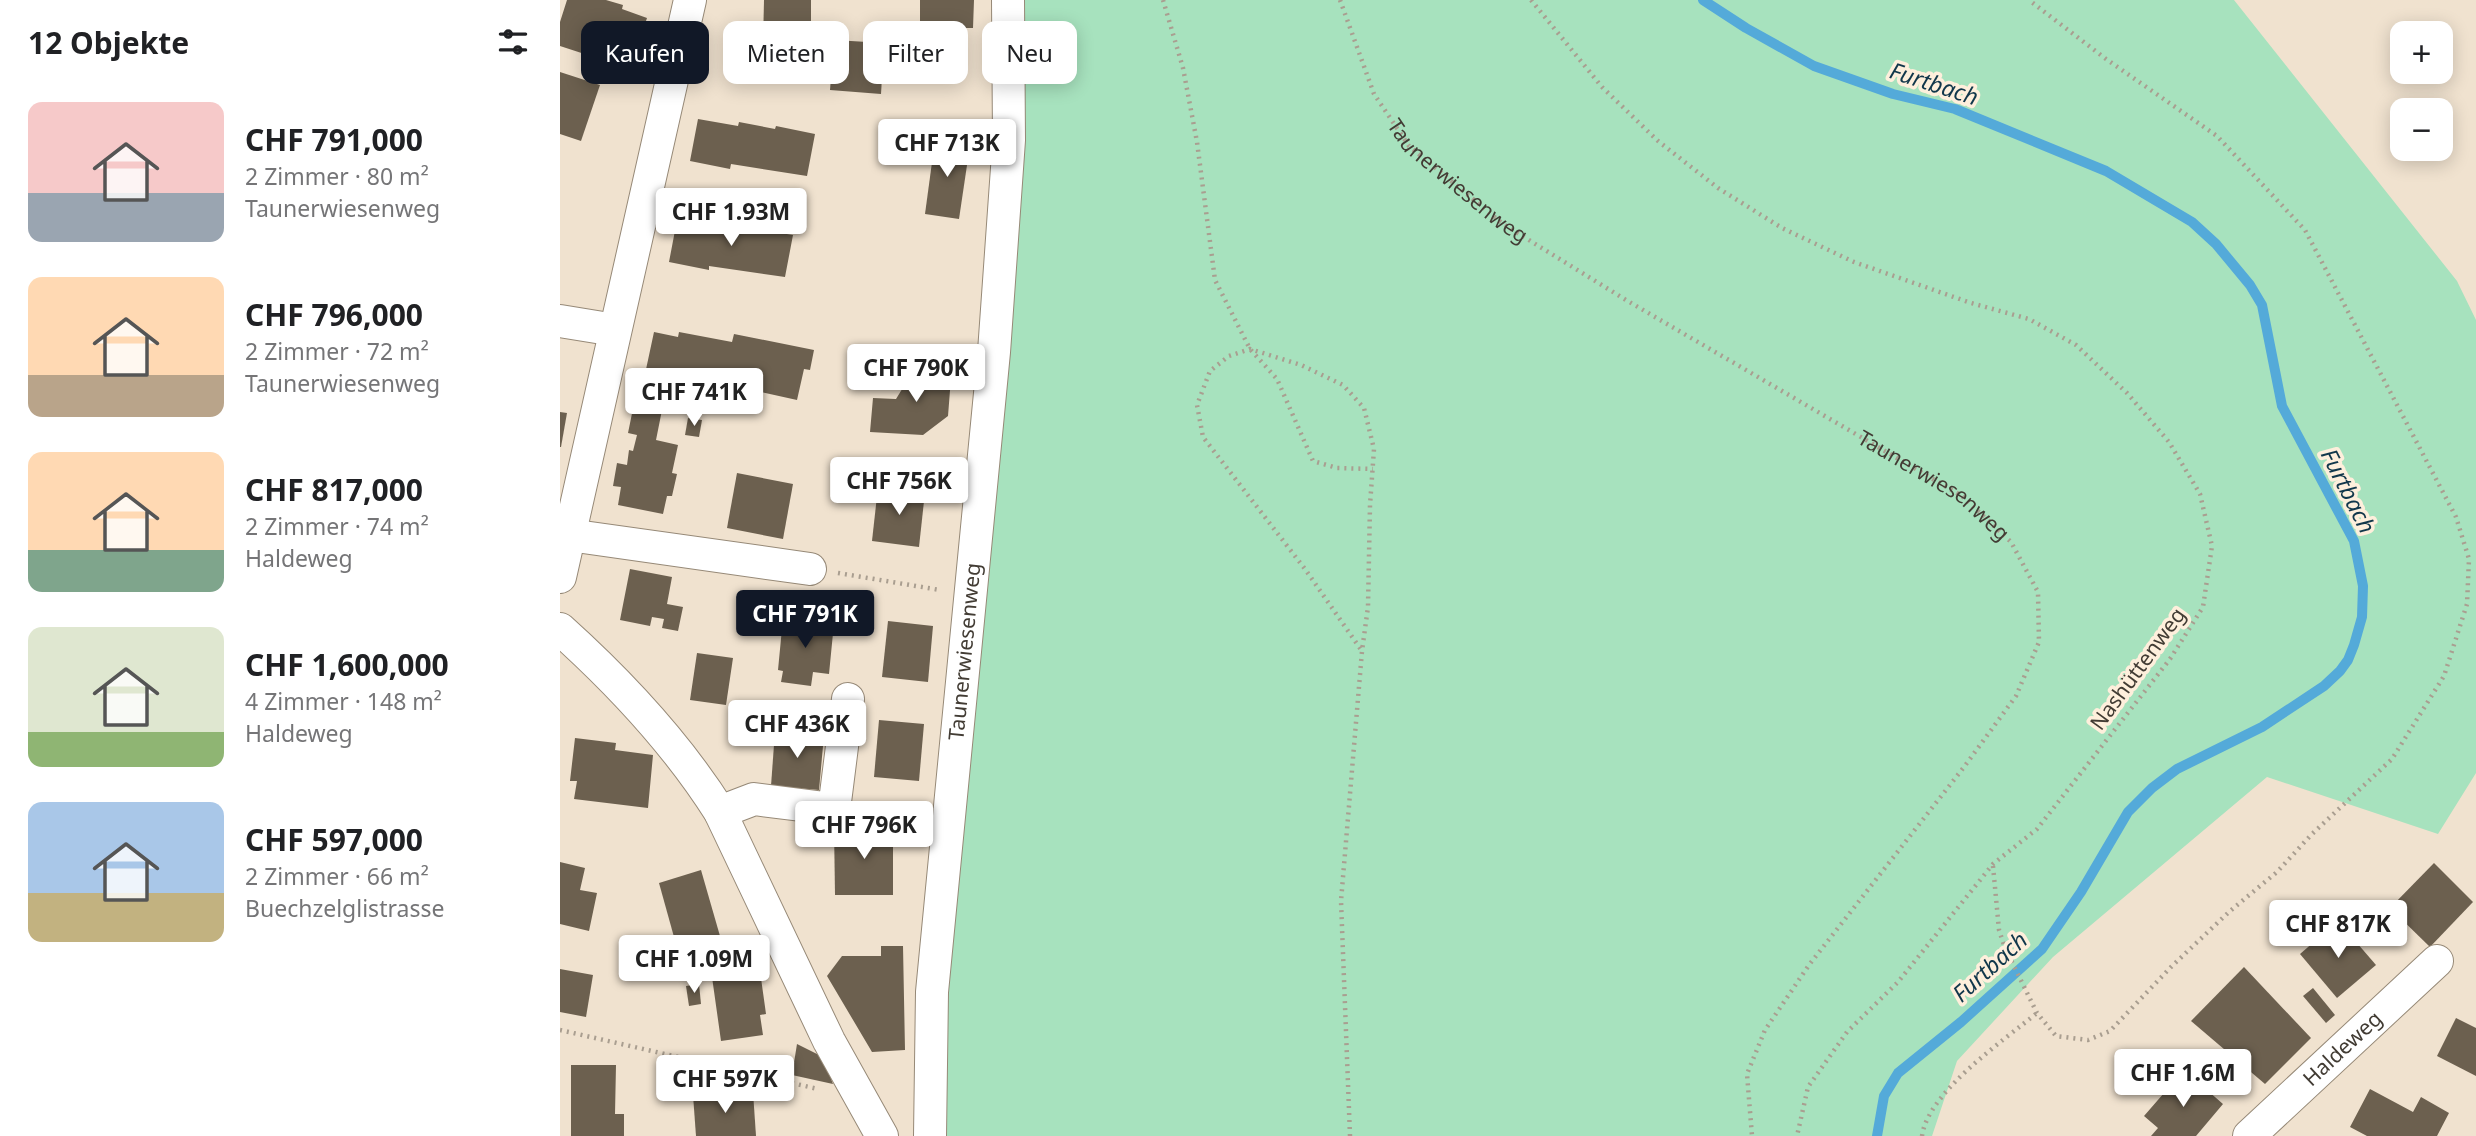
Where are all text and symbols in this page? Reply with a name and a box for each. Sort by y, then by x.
chip: Kaufen [581,21,709,84]
chip: Mieten [723,21,849,84]
chip: Filter [863,21,968,84]
chip: Neu [982,21,1077,84]
map controls [2390,21,2453,161]
button: + [2390,21,2453,84]
text: 12 Objekte [28,22,189,63]
icon: filters [494,23,532,61]
water label: Furtbach [1886,54,1983,112]
button: − [2390,98,2453,161]
street label: Taunerwiesenweg [1382,113,1533,249]
text: CHF 791,000 [245,119,423,160]
pin: CHF 713K [875,120,1019,179]
text: CHF 713K [894,126,1000,158]
icon: home [84,130,168,214]
text: 2 Zimmer · 80 m² [245,160,429,192]
pin: CHF 1.93M [651,188,811,248]
text: Taunerwiesenweg [245,192,440,224]
text: CHF 1.93M [672,195,790,227]
text: CHF 796,000 [245,294,423,335]
icon: home [84,305,168,389]
text: 2 Zimmer · 72 m² [245,335,429,367]
pin: CHF 790K [844,344,988,404]
text: CHF 790K [863,351,969,383]
text: Taunerwiesenweg [245,367,440,399]
pin: CHF 741K [622,368,766,428]
text: CHF 741K [641,375,747,407]
street label: Taunerwiesenweg [1853,423,2016,546]
water label: Furtbach [2314,443,2384,538]
pin: CHF 756K [827,458,971,517]
text: CHF 756K [846,464,952,496]
text: CHF 817,000 [245,469,423,510]
icon: home [84,480,168,564]
text: 2 Zimmer · 74 m² [245,510,429,542]
text: Haldeweg [245,542,353,574]
street label: Taunerwiesenweg [941,561,987,742]
pin: CHF 791K [733,590,877,650]
text: CHF 791K [752,597,858,629]
street label: Nashüttenweg [2083,602,2191,735]
text: CHF 1,600,000 [245,644,449,685]
icon: home [84,655,168,739]
text: 4 Zimmer · 148 m² [245,685,442,717]
pin: CHF 436K [725,700,869,760]
text: CHF 436K [744,707,850,739]
text: Haldeweg [245,717,353,749]
pin: CHF 796K [792,802,936,861]
text: CHF 796K [811,808,917,840]
text: CHF 597,000 [245,819,423,860]
icon: home [84,830,168,914]
text: 2 Zimmer · 66 m² [245,860,429,892]
text: Buechzelglistrasse [245,892,444,924]
pin: CHF 817K [2266,900,2410,960]
text: CHF 817K [2285,907,2391,939]
water label: Furtbach [1945,924,2034,1009]
pin: CHF 1.09M [614,936,774,995]
text: CHF 1.09M [635,942,753,974]
street label: Haldeweg [2296,1004,2388,1092]
pin: CHF 1.6M [2111,1050,2255,1109]
pin: CHF 597K [653,1056,797,1115]
text: CHF 1.6M [2130,1056,2236,1088]
text: CHF 597K [672,1062,778,1094]

